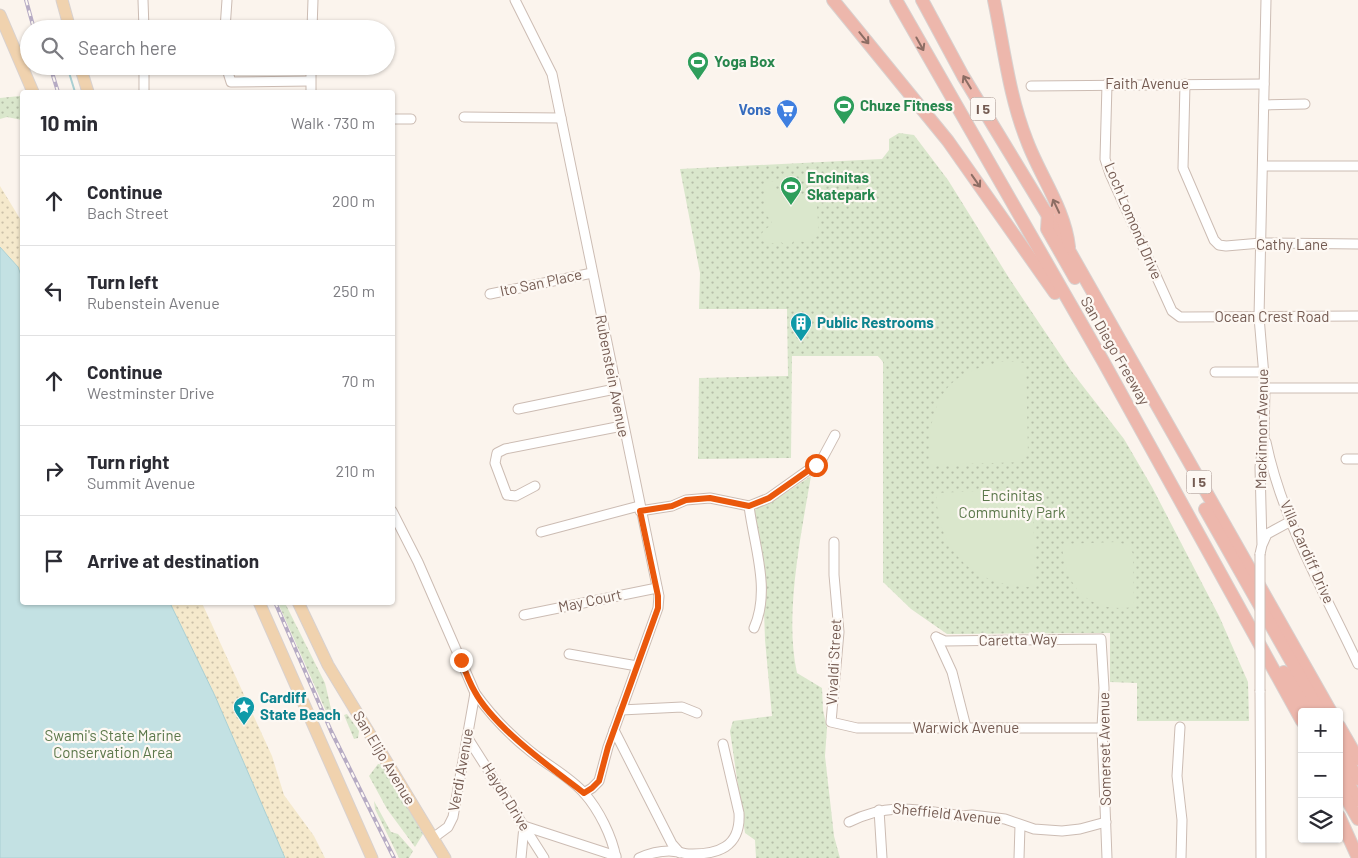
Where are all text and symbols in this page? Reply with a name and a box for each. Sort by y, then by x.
search box [20,20,395,75]
one-way arrow [858,31,869,44]
icon: search [38,34,66,62]
text: Search here [78,36,177,59]
one-way arrow [916,36,926,50]
sports icon: Yoga Box [686,50,710,81]
place label: Yoga Box [714,52,775,70]
street label: Faith Avenue [1105,74,1189,92]
one-way arrow [962,76,972,90]
sports icon: Chuze Fitness [832,94,856,125]
place label: Chuze Fitness [860,96,953,114]
supermarket icon: Vons [775,98,799,129]
road number: I 5 [970,98,996,120]
place label: Vons [739,100,771,118]
text: 10 min [40,110,98,135]
text: Walk · 730 m [291,113,375,132]
street label: Loch Lomond Drive [1101,159,1167,282]
place label: Encinitas Skatepark [807,168,875,203]
one-way arrow [971,174,981,188]
sports icon: Encinitas Skatepark [779,175,803,206]
text: Continue [87,180,163,203]
icon: ahead [40,187,68,215]
text: 200 m [332,191,375,210]
one-way arrow [1051,198,1061,213]
text: Bach Street [87,203,169,222]
street label: Cathy Lane [1256,235,1328,253]
street label: Ito San Place [498,265,584,300]
text: Turn left [87,270,158,293]
icon: left [40,277,68,305]
text: 250 m [333,281,375,300]
text: Rubenstein Avenue [87,293,220,312]
street label: San Diego Freeway [1077,293,1154,408]
street label: Ocean Crest Road [1215,307,1329,325]
building icon: Public Restrooms [789,311,813,342]
street label: Rubenstein Avenue [592,313,634,439]
place label: Public Restrooms [817,313,934,331]
text: Continue [87,360,163,383]
icon: ahead [40,367,68,395]
street label: Mackinnon Avenue [1251,369,1271,489]
text: 70 m [342,371,375,390]
text: Westminster Drive [87,383,215,402]
text: Turn right [87,450,169,473]
route start [805,454,828,477]
icon: right [40,457,68,485]
text: 210 m [336,461,375,480]
road number: I 5 [1186,471,1212,494]
text: Summit Avenue [87,473,195,492]
park label: Encinitas Community Park [959,486,1066,521]
street label: Villa Cardiff Drive [1277,497,1339,606]
icon: arrive [40,547,68,575]
text: Arrive at destination [87,549,259,572]
street label: May Court [556,584,623,616]
street label: Vivaldi Street [822,618,844,706]
street label: Caretta Way [979,629,1057,649]
route end [450,649,473,672]
place label: Cardiff State Beach [260,688,341,723]
street label: Somerset Avenue [1094,692,1114,806]
place icon: Cardiff State Beach [232,695,256,726]
street label: San Elijo Avenue [350,707,420,808]
map controls [1298,708,1343,843]
button: + [1298,708,1343,753]
street label: Warwick Avenue [913,718,1019,736]
park label: Swami's State Marine Conservation Area [45,726,181,761]
street label: Verdi Avenue [444,727,476,813]
button: − [1298,753,1343,798]
street label: Haydn Drive [479,759,535,834]
street label: Sheffield Avenue [892,798,1002,828]
button: layers [1298,798,1343,843]

